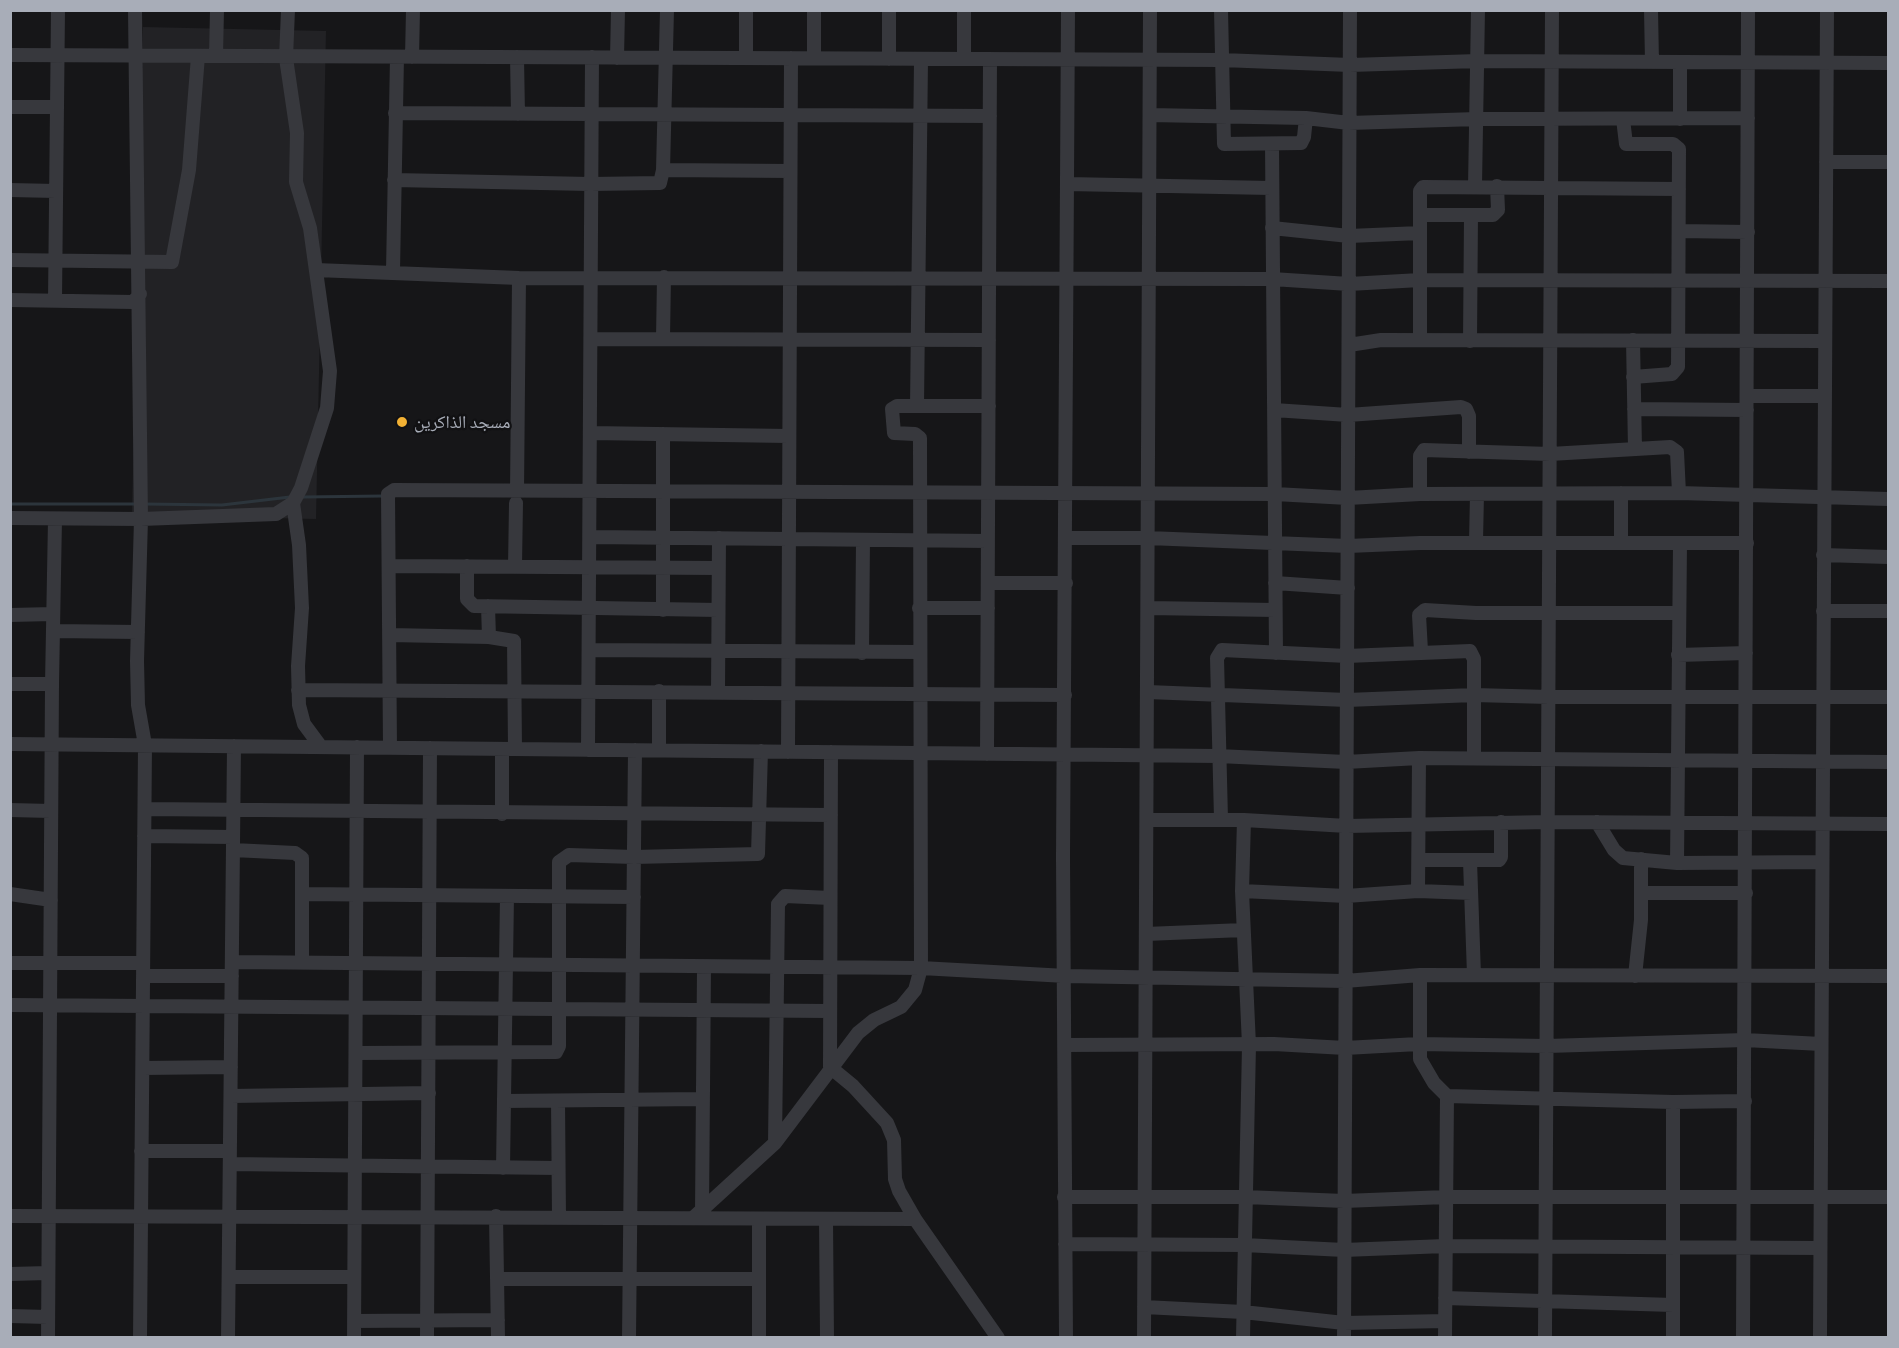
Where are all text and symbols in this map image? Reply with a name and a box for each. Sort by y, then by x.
place label: مسجد الذاكرين [414,411,510,433]
marker: مسجد الذاكرين [395,415,409,429]

